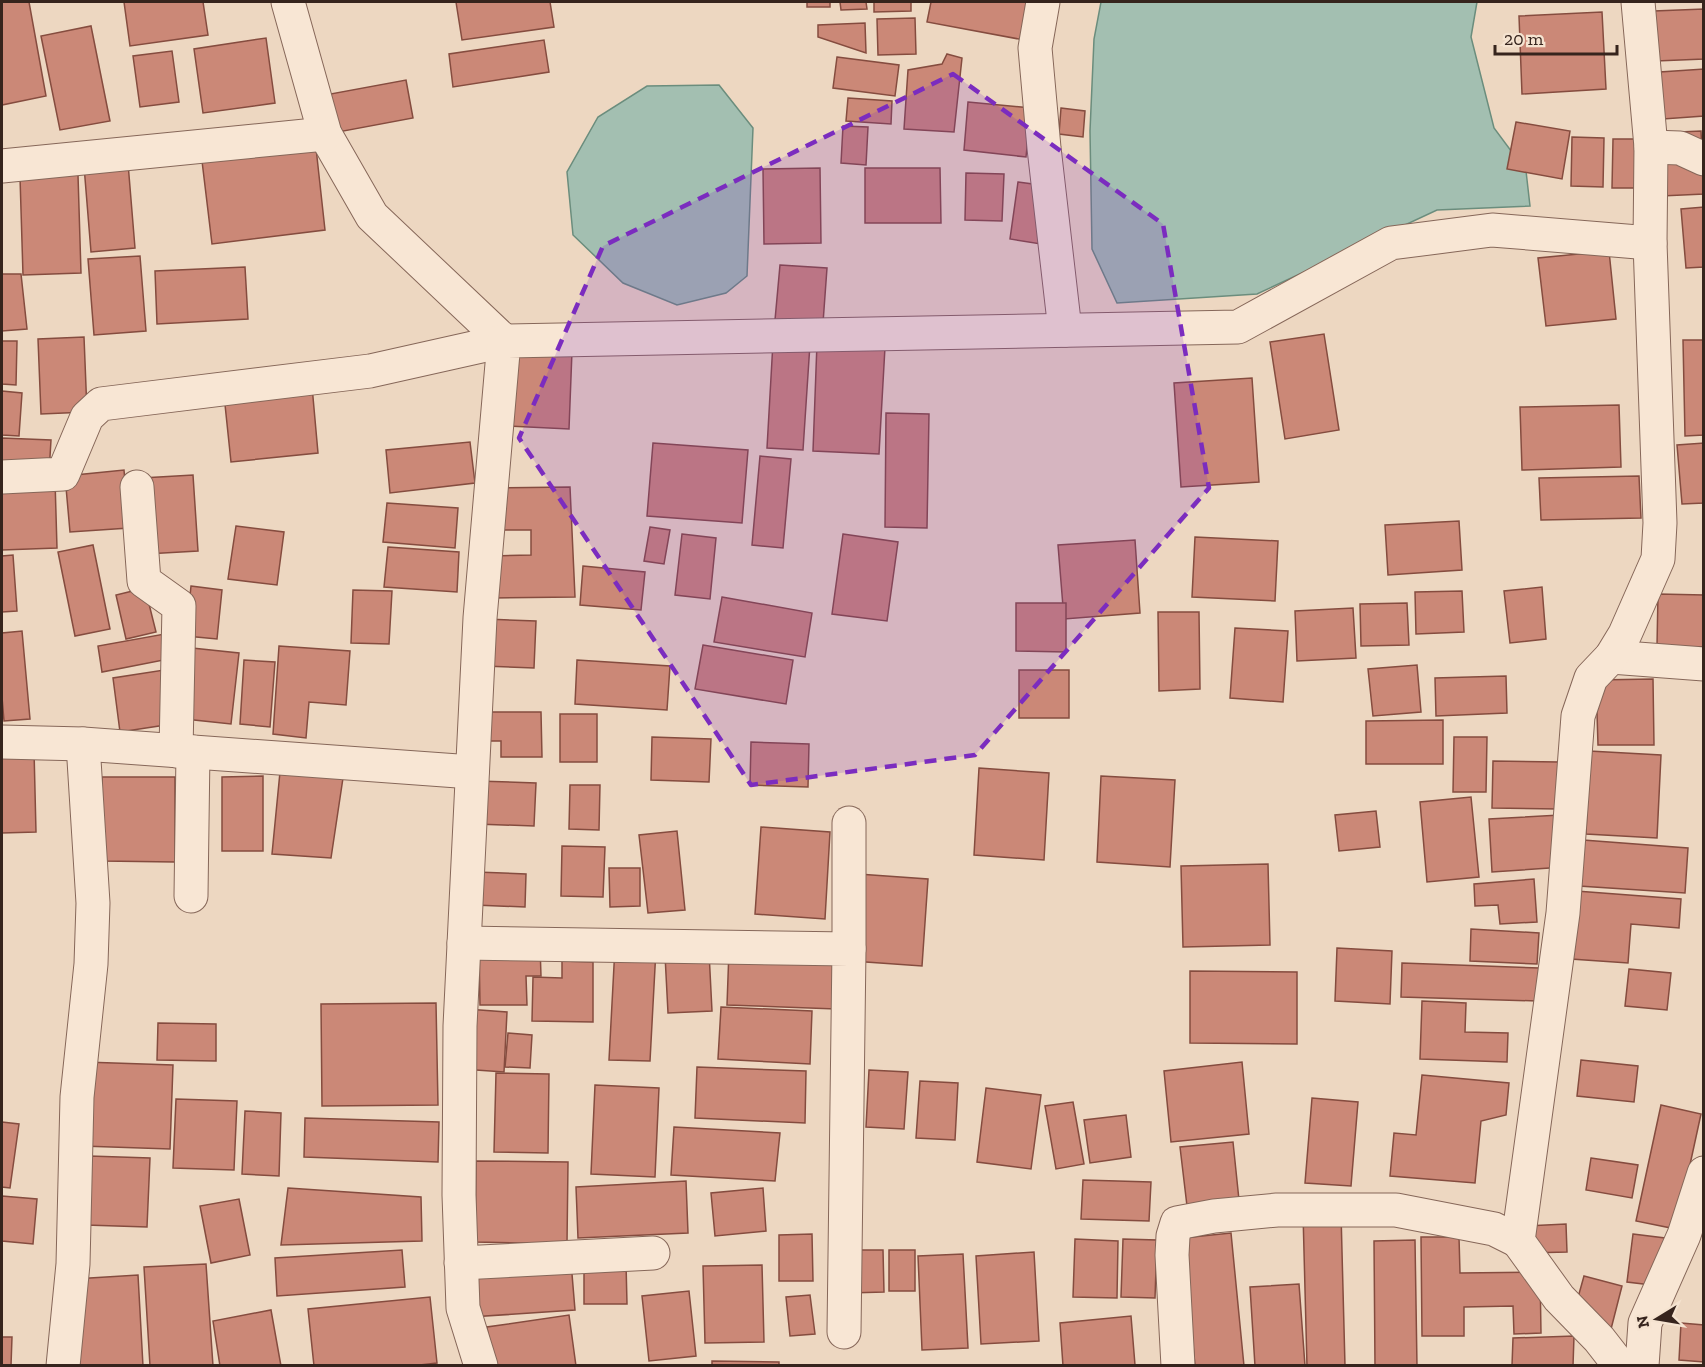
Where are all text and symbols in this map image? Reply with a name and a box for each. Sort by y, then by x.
scale bar [1495,18,1616,56]
text: 20 m [1504,28,1544,50]
north arrow [1627,1289,1687,1349]
text: N [1632,1314,1653,1330]

